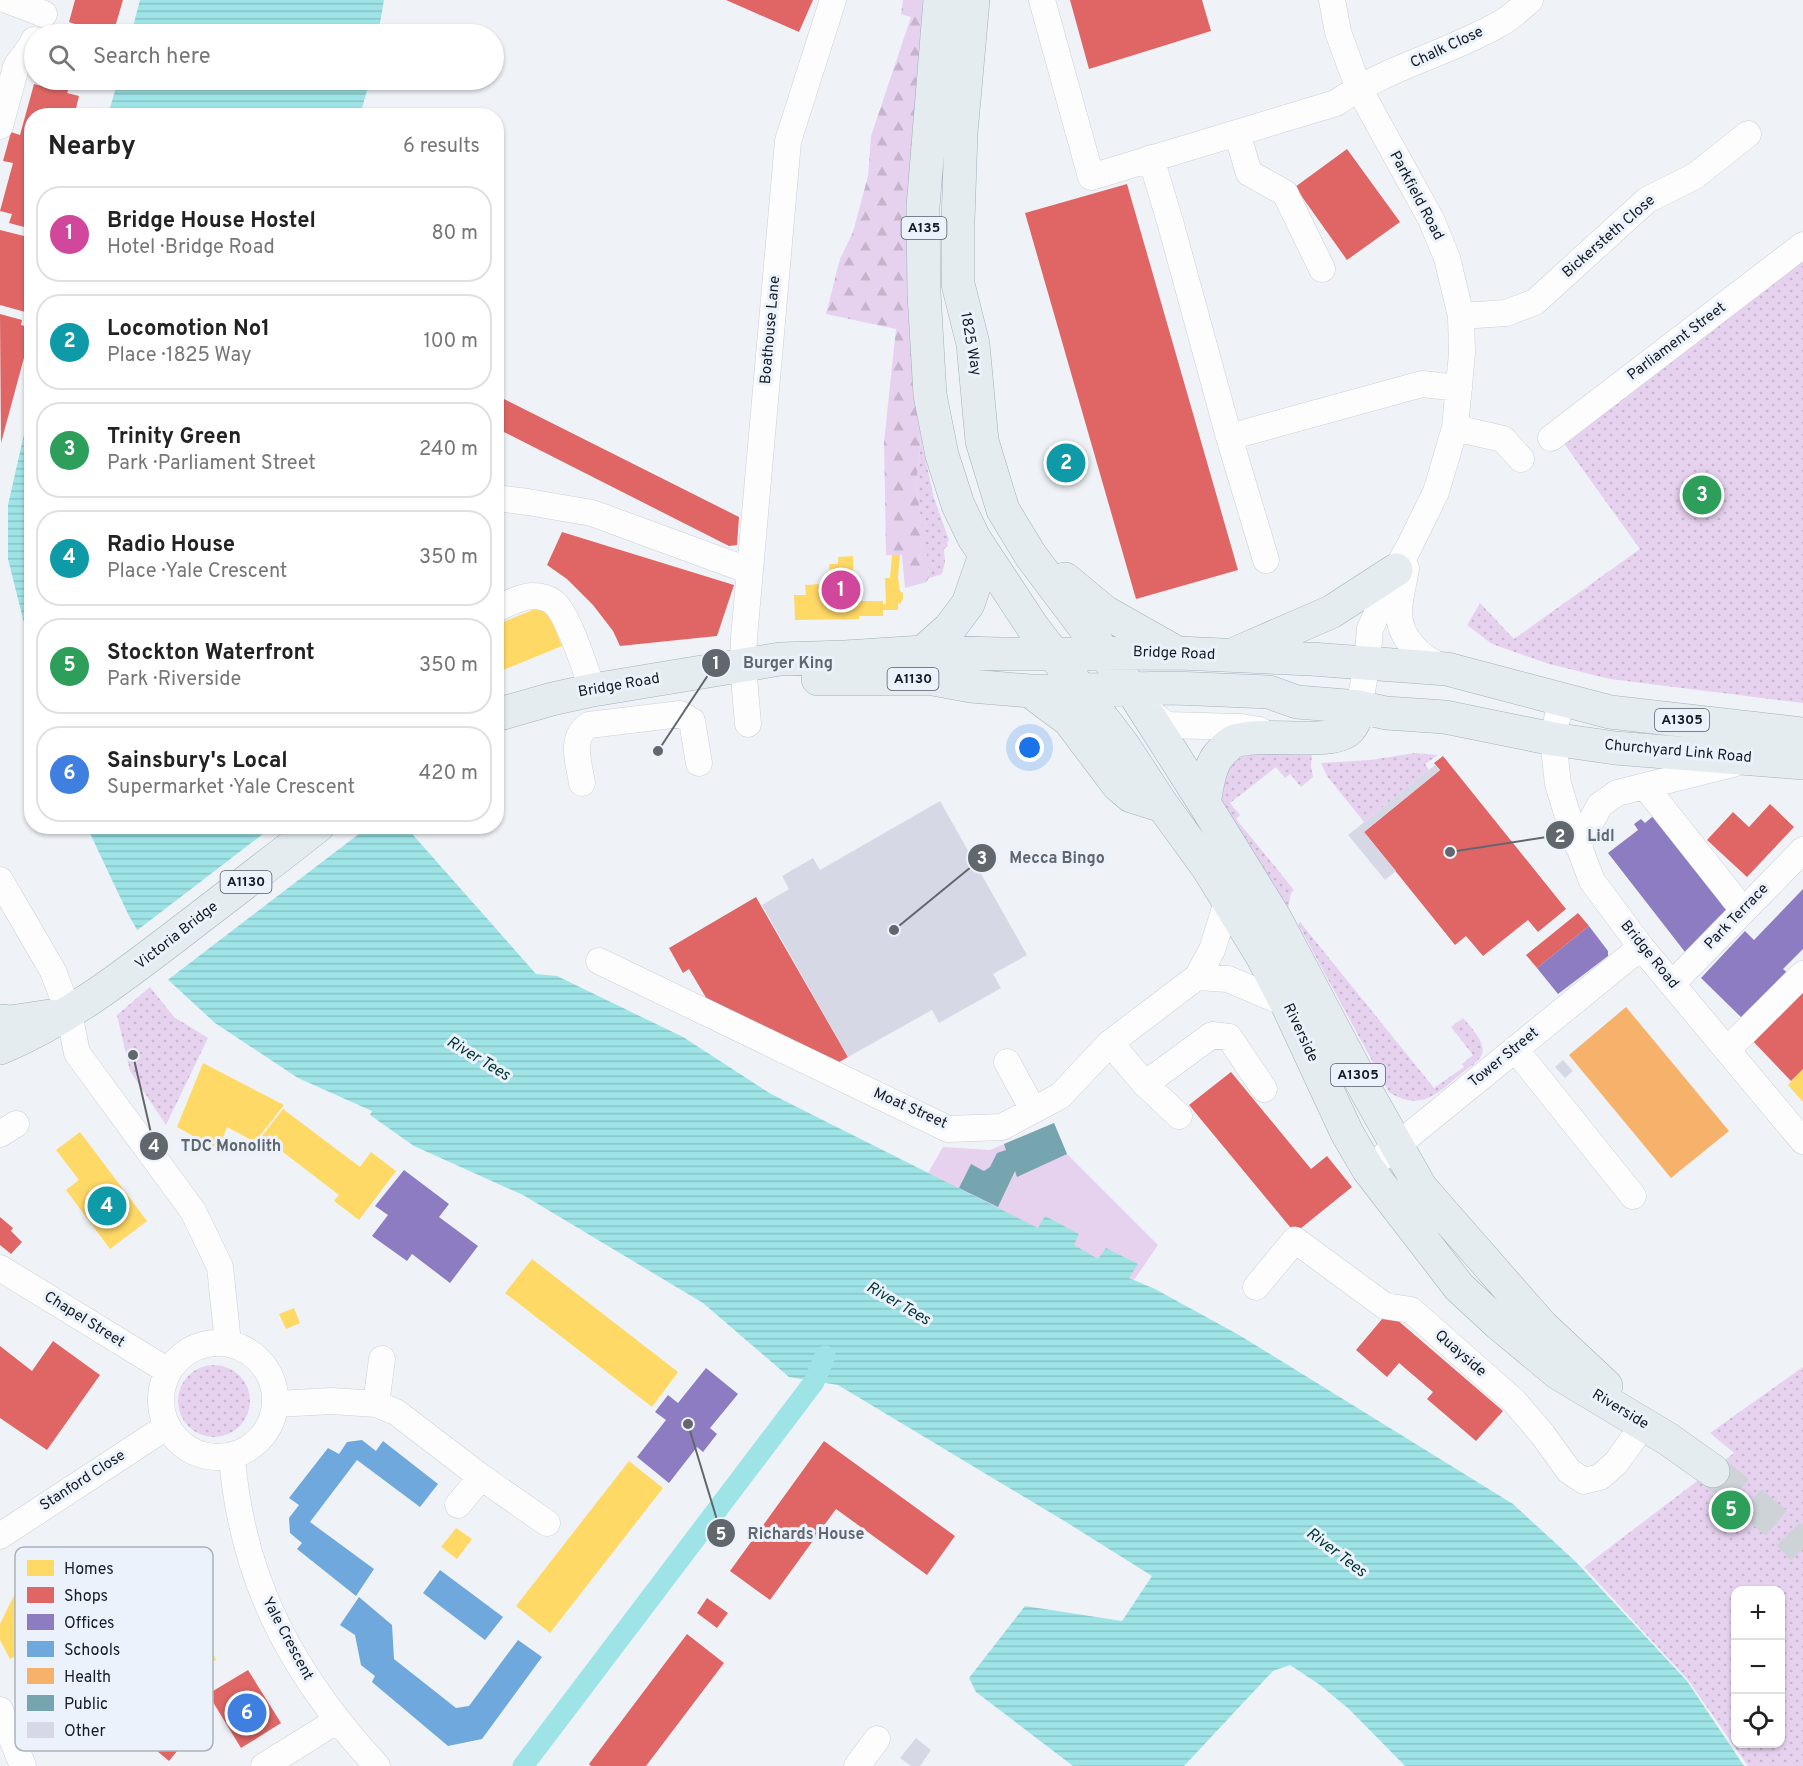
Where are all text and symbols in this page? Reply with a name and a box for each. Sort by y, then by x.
street label: Chalk Close [1407,23,1487,73]
search box [24,24,504,90]
icon: search [45,41,78,74]
text: Search here [93,44,211,71]
text: Nearby [48,131,136,164]
text: 6 results [403,134,480,160]
street label: Parkfield Road [1385,148,1447,244]
street label: Bickersteth Close [1559,191,1659,283]
text: Bridge House Hostel [107,208,316,235]
road number: A135 [902,217,946,239]
text: 1 [66,221,74,247]
text: 80 m [432,221,478,247]
text: Hotel · Bridge Road [107,235,275,261]
street label: Boathouse Lane [757,275,785,385]
street label: Parliament Street [1624,299,1730,385]
street label: 1825 Way [955,311,985,377]
text: Locomotion No1 [107,316,270,343]
text: 2 [63,329,76,355]
text: 100 m [423,329,478,355]
text: Place · 1825 Way [107,343,252,369]
text: Trinity Green [107,424,241,451]
text: 3 [64,437,76,463]
text: 240 m [419,437,478,463]
pin: 2 [1046,440,1086,486]
text: Park · Parliament Street [107,451,316,477]
pin: 3 [1682,472,1722,518]
text: Radio House [107,532,235,559]
text: 4 [63,545,76,571]
text: 350 m [419,545,478,571]
text: Place · Yale Crescent [107,559,287,585]
pin: 1 [822,568,860,612]
text: Stockton Waterfront [107,640,315,667]
street label: Bridge Road [1132,643,1216,665]
callout: Burger King [701,646,845,680]
text: 5 [63,653,76,679]
text: 350 m [419,653,478,679]
text: 1 [712,653,720,676]
text: Burger King [743,654,833,674]
text: Park · Riverside [107,667,241,693]
road number: A1130 [888,668,938,690]
street label: Bridge Road [577,669,661,703]
road number: A1305 [1655,709,1709,731]
your location [1015,733,1044,762]
street label: Churchyard Link Road [1603,736,1753,768]
text: Sainsbury's Local [107,748,288,775]
text: 6 [63,761,76,787]
text: 420 m [419,761,478,787]
text: Supermarket · Yale Crescent [107,775,355,801]
callout: Lidl [1545,818,1626,852]
text: 2 [1554,826,1566,849]
text: Lidl [1587,827,1615,847]
callout: Mecca Bingo [967,841,1117,875]
text: 3 [977,848,987,871]
text: Mecca Bingo [1009,849,1105,869]
road number: A1130 [220,871,272,893]
street label: Park Terrace [1701,880,1773,954]
street label: Victoria Bridge [132,898,222,974]
street label: Bridge Road [1616,917,1682,993]
street label: Riverside [1278,1001,1322,1065]
street label: Tower Street [1465,1024,1543,1092]
water label: River Tees [443,1032,514,1086]
road number: A1305 [1331,1064,1385,1086]
street label: Moat Street [870,1084,950,1134]
callout: TDC Monolith [139,1129,294,1163]
text: 4 [148,1136,160,1159]
text: TDC Monolith [181,1137,281,1157]
pin: 4 [88,1184,126,1228]
water label: River Tees [862,1278,934,1331]
street label: Chapel Street [40,1288,128,1352]
street label: Quayside [1430,1326,1490,1382]
street label: Riverside [1588,1386,1652,1434]
street label: Stanford Close [37,1446,129,1516]
pin: 5 [1712,1488,1750,1532]
callout: Richards House [706,1516,877,1550]
text: 5 [716,1524,727,1547]
water label: River Tees [1302,1524,1371,1583]
text: Richards House [748,1525,864,1545]
legend [15,1547,213,1751]
text: Homes [64,1560,114,1580]
map controls [1731,1586,1785,1748]
button: + [1731,1586,1785,1640]
text: Shops [64,1587,108,1607]
street label: Yale Crescent [257,1594,317,1684]
text: Offices [64,1614,115,1634]
button: − [1731,1640,1785,1694]
text: Schools [64,1641,120,1661]
text: Health [64,1668,111,1688]
pin: 6 [228,1690,266,1736]
button: locate [1731,1694,1785,1748]
text: Public [64,1695,108,1715]
text: Other [64,1722,106,1742]

